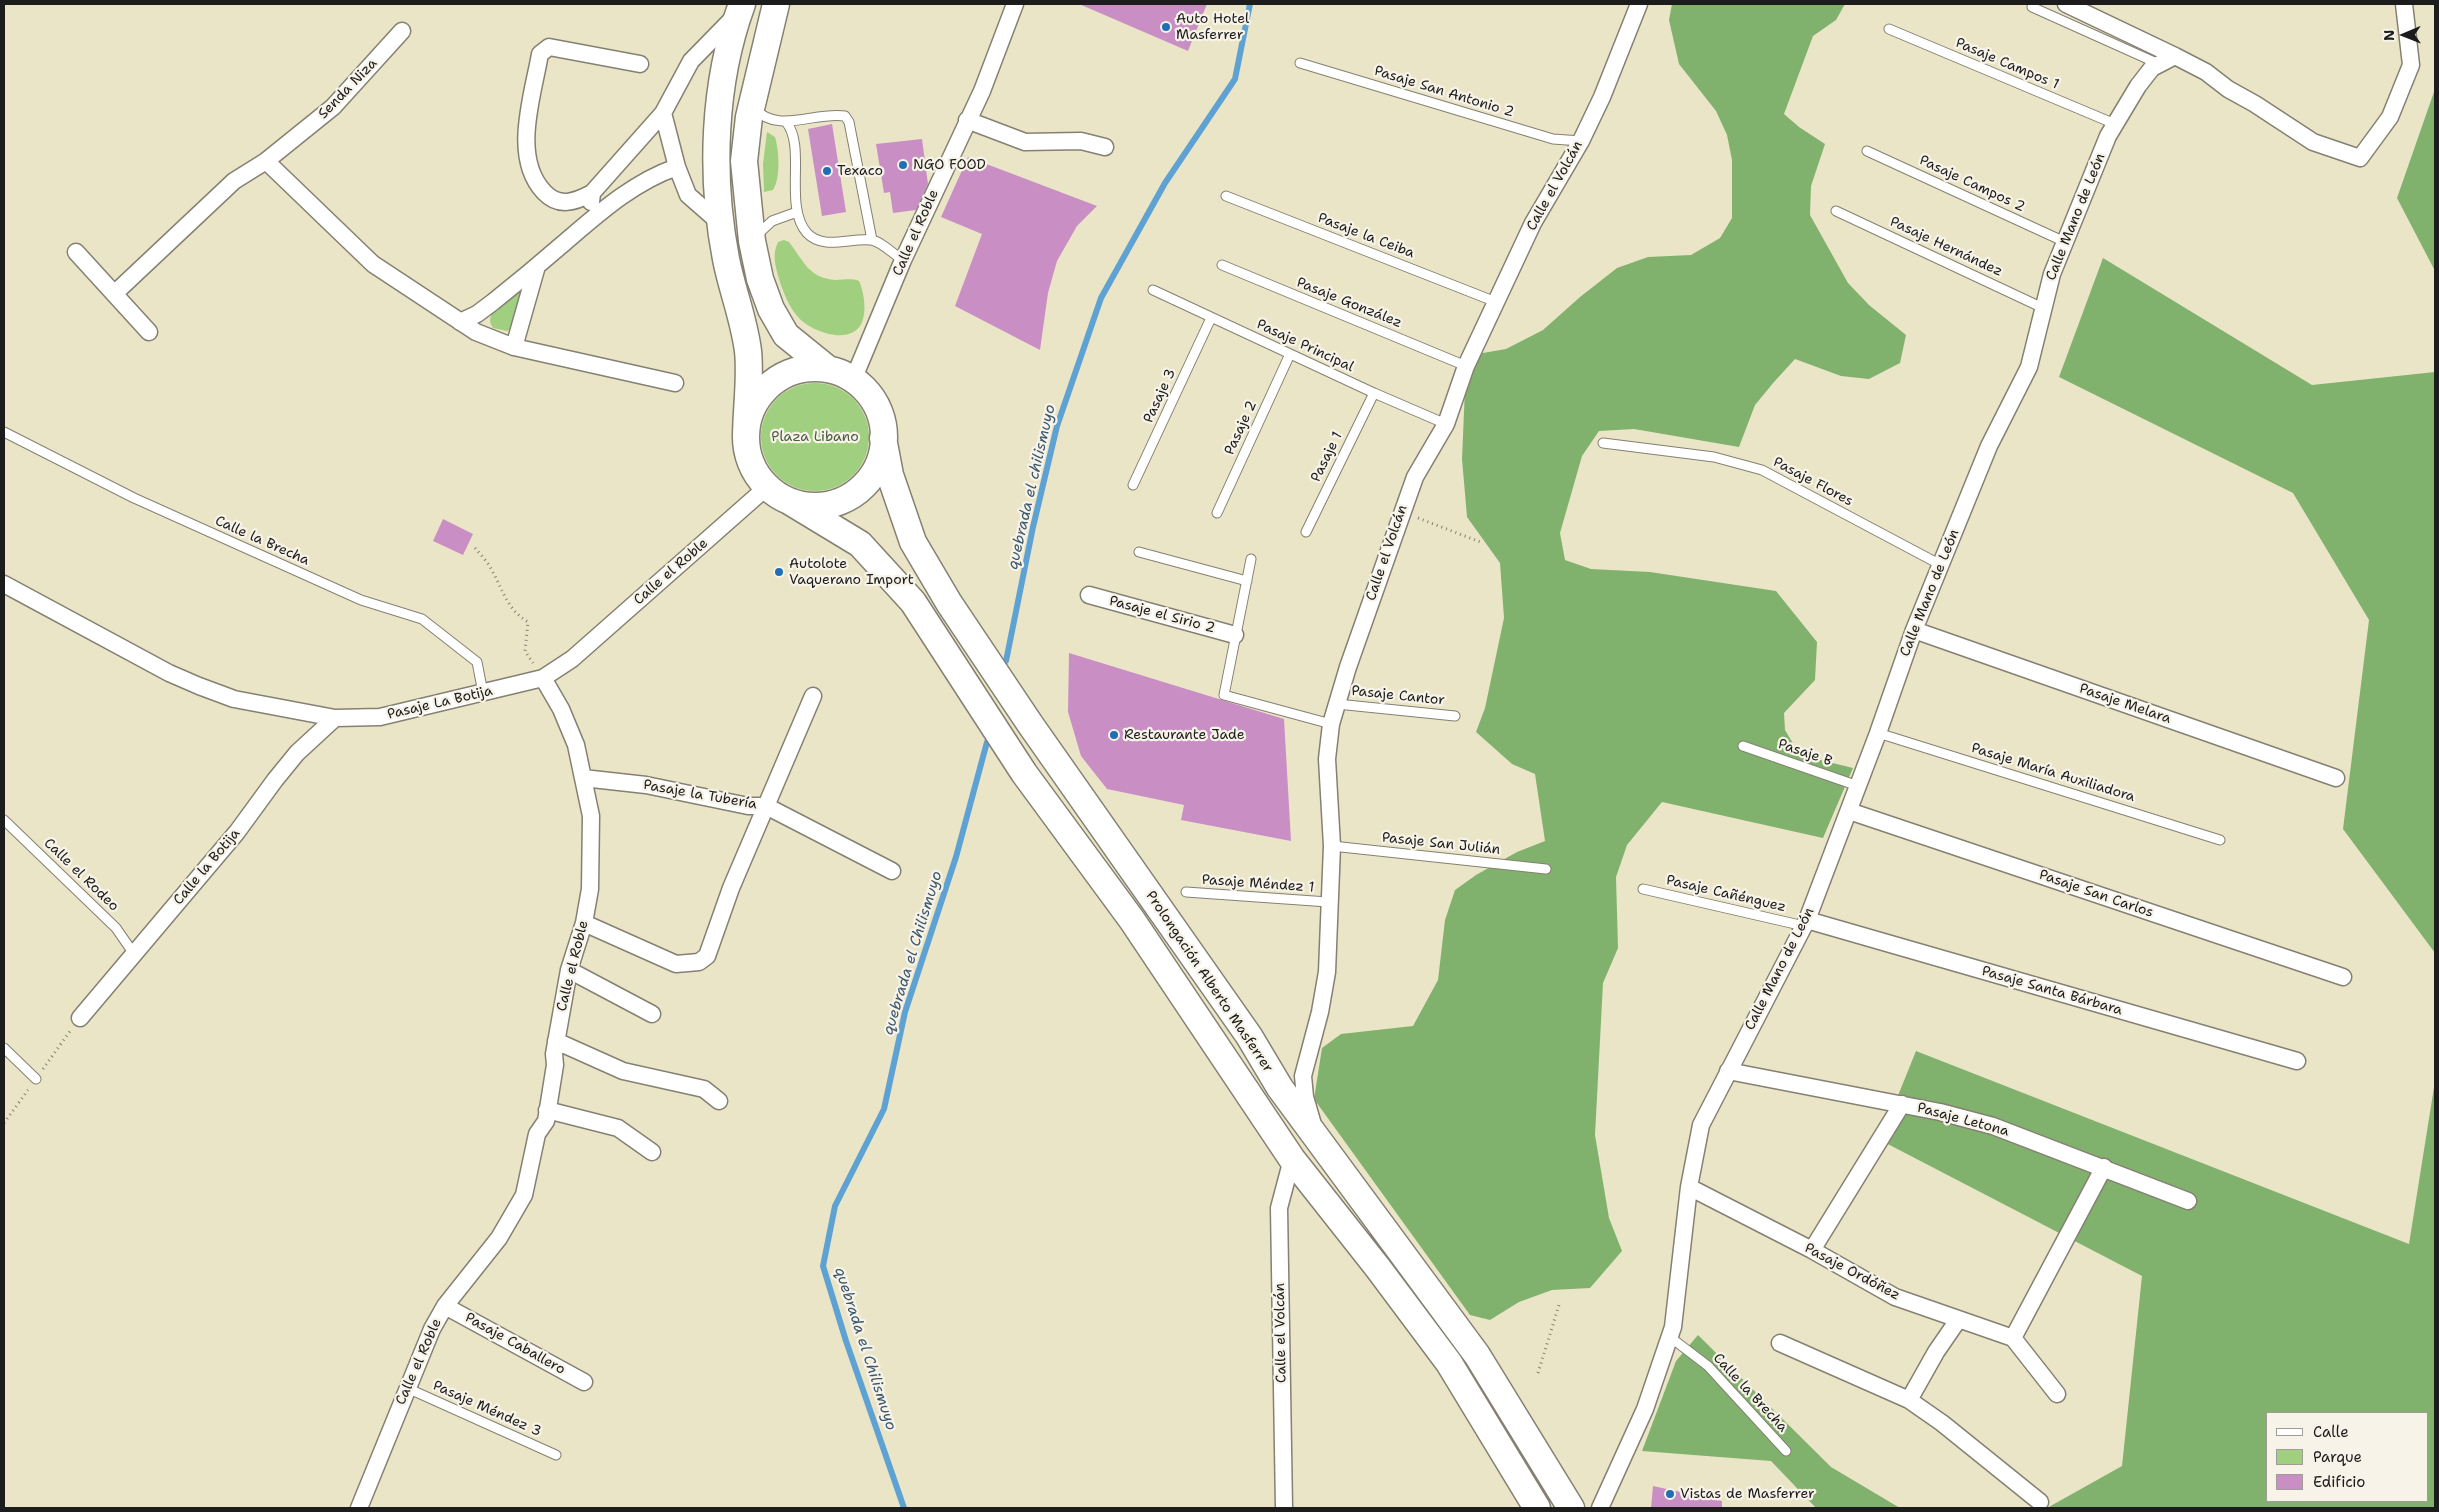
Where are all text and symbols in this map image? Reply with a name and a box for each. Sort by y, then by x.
north arrow [2379,10,2429,60]
place label: Auto Hotel Masferrer [1176,11,1249,44]
marker: Auto Hotel Masferrer [1160,21,1172,33]
text: N [2380,30,2398,41]
street label: Pasaje Campos 1 [1953,35,2061,93]
street label: Senda Niza [315,55,381,123]
street label: Pasaje San Antonio 2 [1372,63,1516,121]
street label: Calle el Volcán [1523,138,1587,234]
street label: Calle Mano de León [2043,151,2109,283]
street label: Pasaje Campos 2 [1916,152,2028,216]
place label: NGO FOOD [913,157,986,173]
marker: NGO FOOD [897,159,909,171]
place label: Texaco [837,163,883,179]
marker: Texaco [821,165,833,177]
street label: Calle el Roble [889,187,943,279]
street label: Pasaje la Ceiba [1315,210,1417,262]
street label: Pasaje Hernández [1887,214,2005,280]
street label: Pasaje González [1294,274,1404,332]
street label: Pasaje Principal [1254,316,1356,376]
street label: Pasaje 3 [1140,366,1180,426]
street label: Pasaje 2 [1221,398,1261,458]
water label: quebrada el chilismuyo [1004,403,1060,571]
park label: Plaza Libano [771,429,859,445]
street label: Pasaje 1 [1308,429,1346,485]
street label: Pasaje Flores [1770,454,1856,510]
street label: Calle el Volcán [1363,503,1411,603]
street label: Calle la Brecha [212,513,312,569]
street label: Calle Mano de León [1897,527,1963,659]
street label: Calle el Roble [630,535,712,609]
place label: Autolote Vaquerano Import [789,556,914,588]
marker: Autolote Vaquerano Import [773,566,785,578]
street label: Pasaje el Sirio 2 [1107,593,1217,637]
street label: Pasaje Melara [2077,680,2173,728]
street label: Pasaje La Botija [386,683,494,723]
street label: Pasaje Cantor [1350,683,1446,709]
place label: Restaurante Jade [1124,727,1245,743]
marker: Restaurante Jade [1108,729,1120,741]
street label: Pasaje B [1776,736,1834,770]
street label: Pasaje María Auxiliadora [1969,740,2137,806]
street label: Pasaje la Tubería [642,777,758,813]
street label: Calle la Botija [170,825,244,909]
street label: Pasaje San Julián [1381,829,1501,859]
street label: Calle el Rodeo [40,835,122,915]
street label: Pasaje San Carlos [2037,867,2155,921]
water label: quebrada el Chilismuyo [879,869,947,1037]
street label: Pasaje Méndez 1 [1201,872,1315,896]
street label: Pasaje Cañénguez [1665,872,1787,916]
street label: Prolongación Alberto Masferrer [1142,888,1276,1076]
street label: Calle Mano de León [1742,905,1818,1033]
street label: Calle el Roble [554,919,592,1013]
street label: Pasaje Santa Bárbara [1980,963,2124,1019]
street label: Pasaje Letona [1915,1100,2011,1140]
street label: Pasaje Ordóñez [1801,1240,1903,1304]
water label: quebrada el Chilismuyo [830,1265,900,1433]
street label: Calle el Volcán [1272,1283,1290,1383]
street label: Pasaje Caballero [462,1310,568,1378]
street label: Calle el Roble [392,1316,446,1408]
street label: Calle la Brecha [1709,1350,1791,1436]
street label: Pasaje Méndez 3 [430,1378,544,1440]
legend [2266,1412,2429,1502]
text: Calle [2313,1422,2349,1442]
text: Parque [2313,1447,2362,1467]
text: Edificio [2313,1472,2365,1492]
place label: Vistas de Masferrer [1680,1486,1815,1502]
marker: Vistas de Masferrer [1664,1488,1676,1500]

